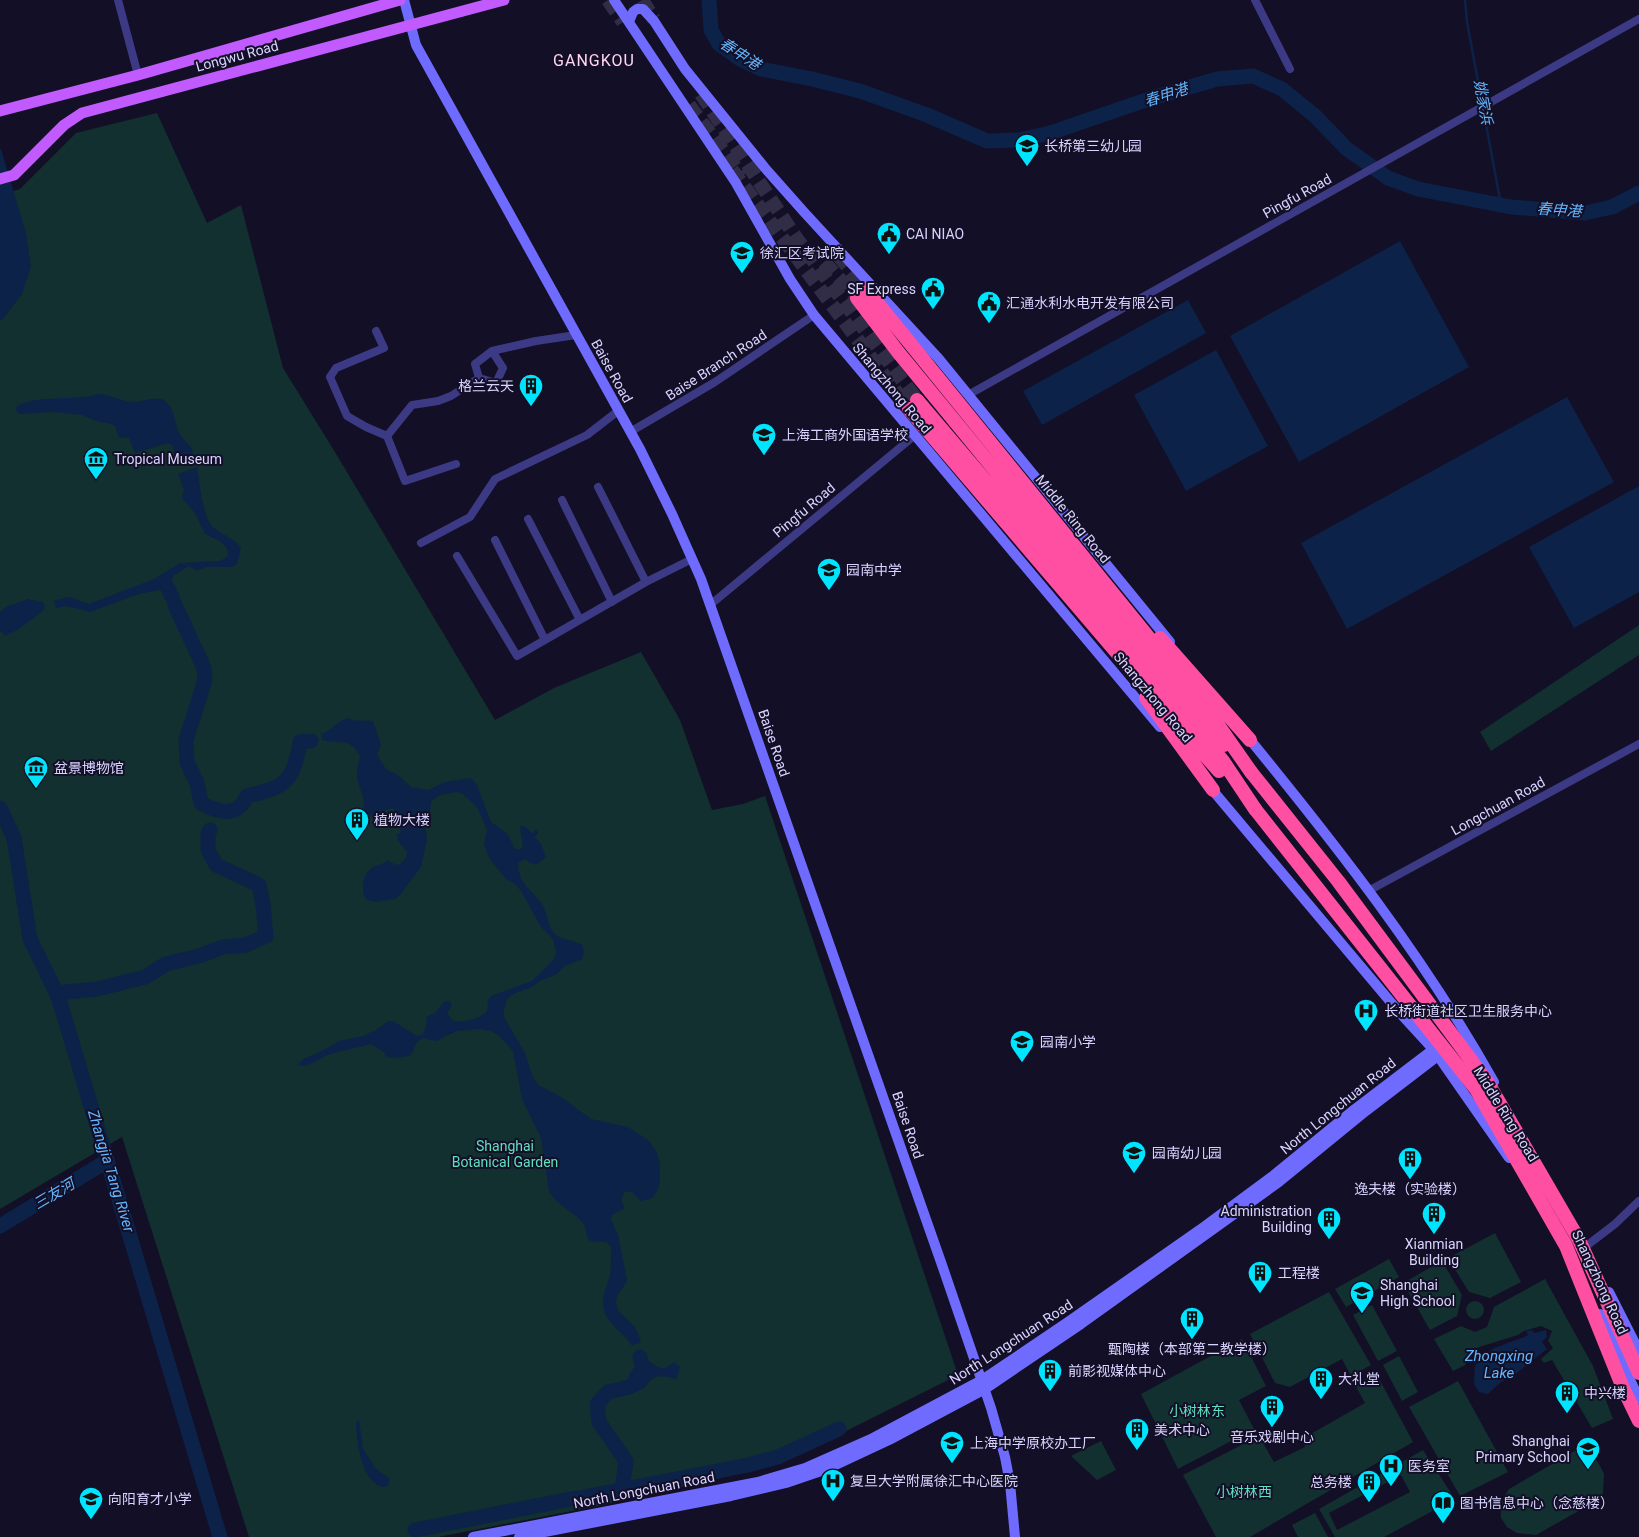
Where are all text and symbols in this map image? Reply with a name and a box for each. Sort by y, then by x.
water label: 春申港 [716,34,765,75]
street label: Longwu Road [194,37,280,75]
district label: GANGKOU [553,51,635,70]
water label: 姚家浜 [1470,78,1496,128]
water label: 春申港 [1142,79,1192,111]
school or university icon: 长桥第三幼儿园 [1014,133,1040,167]
place label: 长桥第三幼儿园 [1044,138,1142,154]
street label: Pingfu Road [1260,171,1334,221]
water label: 春申港 [1536,199,1584,221]
public building icon: CAI NIAO [876,221,902,255]
place label: CAI NIAO [906,226,964,242]
school or university icon: 徐汇区考试院 [729,240,755,274]
place label: 徐汇区考试院 [760,245,844,261]
public building icon: SF Express [920,276,946,310]
place label: SF Express [847,281,916,297]
public building icon: 汇通水利水电开发有限公司 [976,290,1002,324]
place label: 汇通水利水电开发有限公司 [1006,295,1174,311]
street label: Baise Branch Road [663,326,769,404]
street label: Baise Road [588,337,636,405]
street label: Shangzhong Road [850,340,934,436]
building icon: 格兰云天 [518,373,544,407]
place label: 格兰云天 [458,378,514,394]
school or university icon: 上海工商外国语学校 [751,422,777,456]
place label: 上海工商外国语学校 [782,427,908,443]
museum icon: Tropical Museum [83,446,109,480]
place label: Tropical Museum [114,451,222,467]
street label: Middle Ring Road [1033,472,1113,566]
street label: Pingfu Road [770,479,838,541]
school or university icon: 园南中学 [816,557,842,591]
place label: 园南中学 [846,562,902,578]
street label: Shangzhong Road [1111,649,1195,745]
street label: Baise Road [755,707,793,779]
museum icon: 盆景博物馆 [23,755,49,789]
place label: 盆景博物馆 [54,760,124,776]
street label: Longchuan Road [1448,774,1548,838]
building icon: 植物大楼 [344,807,370,841]
place label: 植物大楼 [374,812,430,828]
hospital icon: 长桥街道社区卫生服务中心 [1353,998,1379,1032]
place label: 长桥街道社区卫生服务中心 [1384,1003,1552,1019]
school or university icon: 园南小学 [1009,1029,1035,1063]
place label: 园南小学 [1040,1034,1096,1050]
street label: North Longchuan Road [1277,1055,1399,1157]
street label: Middle Ring Road [1470,1064,1542,1164]
street label: Baise Road [889,1089,927,1161]
water label: Zhangjia Tang River [84,1107,138,1235]
park label: Shanghai Botanical Garden [452,1138,558,1170]
school or university icon: 园南幼儿园 [1121,1140,1147,1174]
place label: 园南幼儿园 [1152,1145,1222,1161]
building icon: 逸夫楼（实验楼） [1397,1146,1423,1180]
water label: 三友河 [30,1173,80,1213]
place label: 逸夫楼（实验楼） [1354,1181,1466,1197]
building icon: Xianmian Building [1421,1201,1447,1235]
place label: Administration Building [1221,1203,1312,1235]
building icon: Administration Building [1316,1206,1342,1240]
street label: Shangzhong Road [1569,1227,1631,1337]
place label: Xianmian Building [1405,1236,1463,1268]
building icon: 工程楼 [1247,1260,1273,1294]
place label: 工程楼 [1278,1265,1320,1281]
place label: Shanghai High School [1380,1277,1455,1309]
school or university icon: Shanghai High School [1349,1280,1375,1314]
street label: North Longchuan Road [946,1296,1076,1388]
building icon: 甄陶楼（本部第二教学楼） [1179,1306,1205,1340]
place label: 甄陶楼（本部第二教学楼） [1108,1341,1276,1357]
water label: Zhongxing Lake [1464,1347,1533,1382]
building icon: 前影视媒体中心 [1037,1358,1063,1392]
place label: 前影视媒体中心 [1068,1363,1166,1379]
building icon: 大礼堂 [1308,1366,1334,1400]
place label: 大礼堂 [1338,1371,1380,1387]
building icon: 中兴楼 [1554,1380,1580,1414]
place label: 中兴楼 [1584,1385,1626,1401]
building icon: 音乐戏剧中心 [1259,1394,1285,1428]
park label: 小树林东 [1169,1403,1225,1419]
building icon: 美术中心 [1124,1417,1150,1451]
place label: 美术中心 [1154,1422,1210,1438]
place label: 音乐戏剧中心 [1230,1429,1314,1445]
school or university icon: 上海中学原校办工厂 [939,1430,965,1464]
place label: Shanghai Primary School [1475,1433,1570,1465]
place label: 上海中学原校办工厂 [970,1435,1096,1451]
school or university icon: Shanghai Primary School [1575,1436,1601,1470]
hospital icon: 医务室 [1378,1453,1404,1487]
place label: 医务室 [1408,1458,1450,1474]
street label: North Longchuan Road [572,1468,716,1512]
hospital icon: 复旦大学附属徐汇中心医院 [820,1468,846,1502]
building icon: 总务楼 [1356,1469,1382,1503]
place label: 复旦大学附属徐汇中心医院 [850,1473,1018,1489]
place label: 总务楼 [1310,1474,1352,1490]
park label: 小树林西 [1216,1484,1272,1500]
school or university icon: 向阳育才小学 [78,1486,104,1520]
library icon: 图书信息中心（念慈楼） [1430,1490,1456,1524]
place label: 向阳育才小学 [108,1491,192,1507]
place label: 图书信息中心（念慈楼） [1460,1495,1614,1511]

